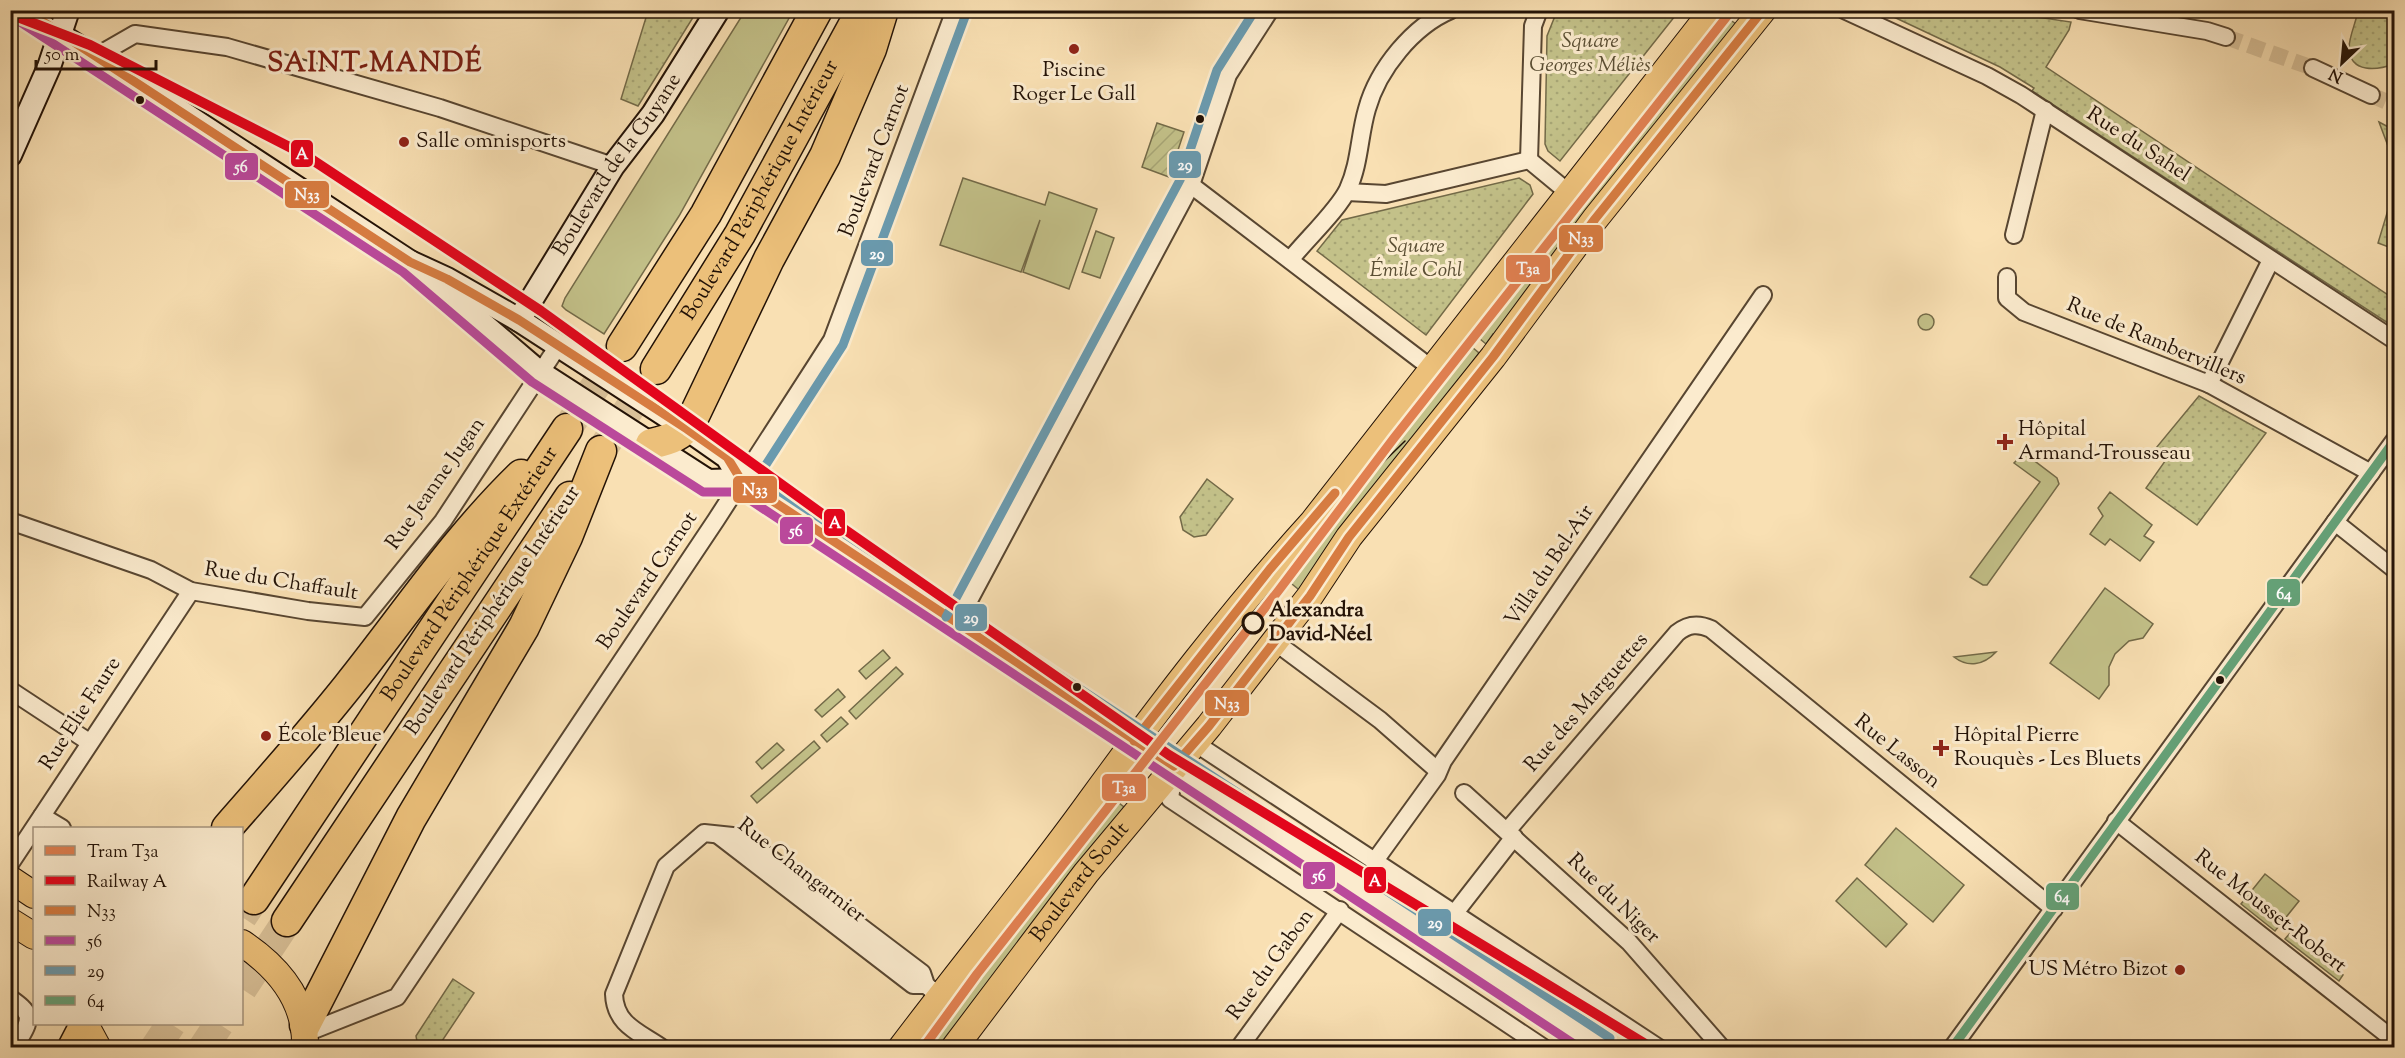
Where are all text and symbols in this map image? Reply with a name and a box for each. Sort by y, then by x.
park label: Square Georges Méliès [1529,27,1651,81]
scale bar [36,33,156,71]
north arrow [2312,33,2372,93]
marker: Piscine Roger Le Gall [1067,42,1081,56]
text: 50 m [44,43,80,69]
district label: SAINT-MANDÉ [267,44,483,84]
street label: Boulevard Périphérique Intérieur [674,55,847,327]
place label: Piscine Roger Le Gall [1012,56,1136,110]
text: N [2326,61,2347,87]
street label: Boulevard de la Guyane [546,68,690,262]
street label: Boulevard Carnot [832,80,918,242]
unlabelled marker [134,94,146,106]
street label: Rue du Sahel [2080,100,2196,190]
unlabelled marker [1194,113,1206,125]
place label: Salle omnisports [416,127,566,157]
marker: Salle omnisports [397,135,411,149]
line badge: A [290,139,314,168]
text: A [296,144,309,167]
line badge: 29 [1168,150,1202,179]
line badge: 56 [224,152,259,181]
text: 29 [1177,155,1193,178]
text: 56 [232,157,248,180]
line badge: N33 [284,180,330,209]
text: N33 [294,185,320,208]
line badge: N33 [1558,224,1604,253]
text: N33 [1568,229,1594,252]
park label: Square Émile Cohl [1369,232,1463,286]
line badge: 29 [860,239,894,267]
text: 29 [869,244,885,267]
line badge: T3a [1505,254,1551,283]
text: T3a [1516,259,1540,282]
street label: Rue de Rambervillers [2062,291,2250,393]
street label: Rue Jeanne Jugan [379,412,493,556]
place label: Hôpital Armand-Trousseau [2018,415,2191,469]
marker: Hôpital Armand-Trousseau [1996,433,2014,451]
street label: Boulevard Périphérique Extérieur [374,441,566,708]
line badge: N33 [732,475,778,504]
street label: Boulevard Périphérique Intérieur [398,480,588,742]
text: N33 [742,480,768,503]
street label: Villa du Bel-Air [1498,499,1602,633]
street label: Boulevard Carnot [590,506,706,656]
line badge: A [823,508,846,537]
text: A [829,513,842,536]
line badge: 56 [779,516,814,545]
text: 56 [787,521,803,544]
street label: Rue du Chaffault [202,555,360,609]
line badge: 64 [2266,578,2301,607]
text: 64 [2276,584,2292,607]
place label: Alexandra David-Néel [1269,596,1372,650]
line badge: 29 [954,603,988,632]
text: 29 [963,608,979,631]
marker: Alexandra David-Néel [1242,612,1264,634]
street label: Rue des Marguettes [1518,627,1656,779]
street label: Rue Elie Faure [33,651,129,777]
unlabelled marker [2214,674,2226,686]
unlabelled marker [1071,681,1083,693]
line badge: N33 [1204,689,1250,717]
text: N33 [1214,694,1240,717]
street label: Rue Lasson [1847,708,1947,796]
place label: École Bleue [278,721,382,751]
place label: Hôpital Pierre Rouquès - Les Bluets [1954,721,2141,775]
marker: École Bleue [259,729,273,743]
marker: Hôpital Pierre Rouquès - Les Bluets [1932,739,1950,757]
line badge: T3a [1101,773,1147,802]
text: T3a [1112,778,1136,801]
street label: Rue Changarnier [731,811,872,931]
street label: Boulevard Soult [1023,816,1137,949]
legend [33,827,243,1025]
text: Tram T3a [87,840,158,866]
street label: Rue Mousset-Robert [2187,843,2353,981]
street label: Rue du Niger [1560,847,1666,951]
line badge: 56 [1302,861,1336,890]
text: 56 [1310,866,1326,889]
line badge: A [1363,866,1387,894]
text: Railway A [87,870,167,896]
text: A [1369,871,1382,894]
line badge: 64 [2045,882,2080,911]
text: 64 [2054,887,2070,910]
text: N33 [87,900,116,926]
street label: Rue du Gabon [1220,903,1322,1027]
line badge: 29 [1417,908,1452,937]
text: 29 [1427,913,1443,936]
text: 56 [86,930,102,956]
place label: US Métro Bizot [2029,955,2168,985]
text: 29 [87,960,104,986]
marker: US Métro Bizot [2173,963,2187,977]
text: 64 [87,990,105,1016]

